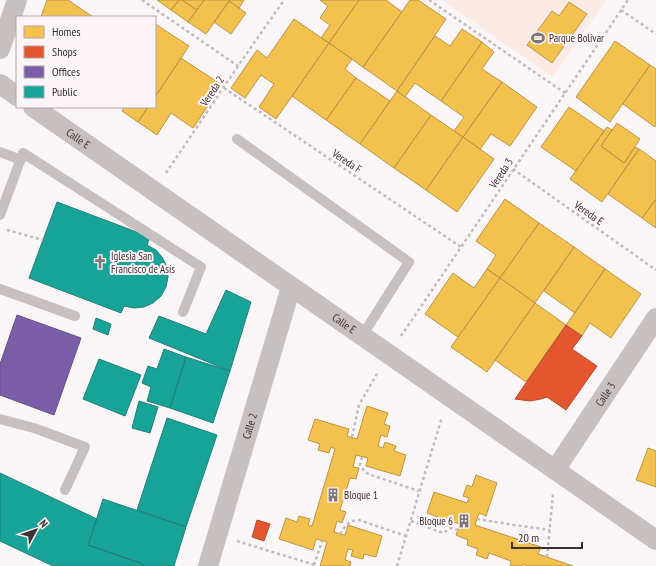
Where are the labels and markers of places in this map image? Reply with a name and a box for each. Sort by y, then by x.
sports icon: Parque Bolívar [530,30,546,46]
place label: Parque Bolívar [549,31,604,45]
place label: Iglesia San Francisco de Asís [111,249,175,276]
church icon: Iglesia San Francisco de Asís [92,254,108,270]
building icon: Bloque 1 [325,487,341,503]
place label: Bloque 1 [344,488,378,502]
building icon: Bloque 6 [456,513,472,529]
place label: Bloque 6 [419,514,453,528]

